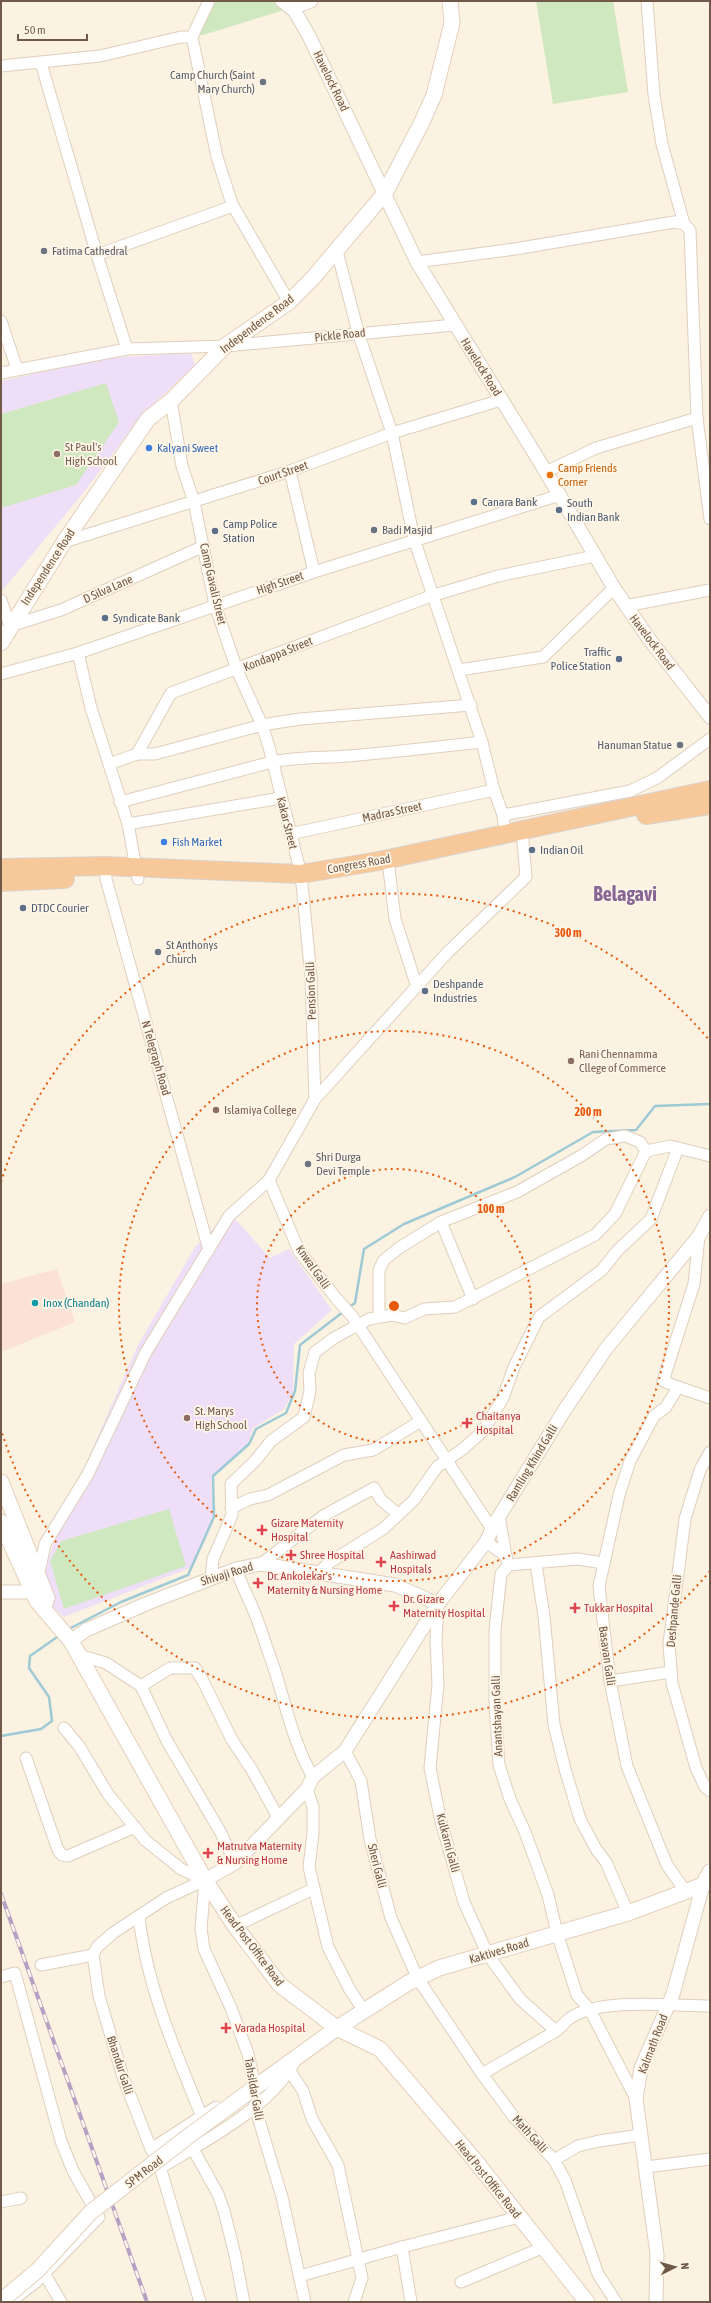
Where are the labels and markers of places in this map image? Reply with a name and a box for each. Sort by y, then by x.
place label: Camp Church (Saint Mary Church) [170,68,256,96]
marker: Camp Church (Saint Mary Church) [258,77,268,87]
place label: Fatima Cathedral [52,244,128,258]
marker: Fatima Cathedral [39,246,49,256]
place label: St Paul's High School [65,440,118,468]
place label: Kalyani Sweet [157,441,219,455]
marker: Kalyani Sweet [144,443,154,453]
marker: St Paul's High School [52,449,62,459]
place label: Camp Friends Corner [558,461,617,489]
marker: Camp Friends Corner [545,470,555,480]
place label: Canara Bank [482,495,538,509]
place label: South Indian Bank [567,496,620,524]
marker: Canara Bank [469,497,479,507]
marker: South Indian Bank [554,505,564,515]
place label: Camp Police Station [223,517,277,545]
place label: Badi Masjid [382,523,432,537]
marker: Badi Masjid [369,525,379,535]
marker: Camp Police Station [210,526,220,536]
place label: Syndicate Bank [113,611,181,625]
marker: Syndicate Bank [100,613,110,623]
place label: Traffic Police Station [550,645,612,673]
marker: Traffic Police Station [614,654,624,664]
place label: Hanuman Statue [597,738,672,752]
marker: Hanuman Statue [675,740,685,750]
place label: Fish Market [172,835,223,849]
marker: Fish Market [159,837,169,847]
place label: Indian Oil [540,843,584,857]
marker: Indian Oil [527,845,537,855]
place label: DTDC Courier [31,901,89,915]
marker: DTDC Courier [18,903,28,913]
place label: St Anthonys Church [166,938,218,966]
marker: St Anthonys Church [153,947,163,957]
place label: Deshpande Industries [433,977,483,1005]
marker: Deshpande Industries [420,986,430,996]
place label: Rani Chennamma Cllege of Commerce [579,1047,666,1075]
marker: Rani Chennamma Cllege of Commerce [566,1056,576,1066]
place label: Islamiya College [224,1103,297,1117]
marker: Islamiya College [211,1105,221,1115]
place label: Shri Durga Devi Temple [316,1150,370,1178]
marker: Shri Durga Devi Temple [303,1159,313,1169]
place label: Inox (Chandan) [43,1296,109,1310]
marker: Inox (Chandan) [30,1298,40,1308]
centre of rings [387,1299,401,1313]
place label: St. Marys High School [195,1404,248,1432]
place label: Chaitanya Hospital [476,1409,521,1437]
marker: St. Marys High School [182,1413,192,1423]
marker: Chaitanya Hospital [461,1417,473,1429]
place label: Gizare Maternity Hospital [271,1516,344,1544]
marker: Gizare Maternity Hospital [256,1524,268,1536]
place label: Shree Hospital [300,1548,365,1562]
place label: Aashirwad Hospitals [390,1548,436,1576]
marker: Shree Hospital [285,1549,297,1561]
marker: Aashirwad Hospitals [375,1556,387,1568]
place label: Dr. Ankolekar's Maternity & Nursing Home [267,1569,382,1597]
marker: Dr. Ankolekar's Maternity & Nursing Home [252,1577,264,1589]
place label: Dr. Gizare Maternity Hospital [403,1592,486,1620]
marker: Dr. Gizare Maternity Hospital [388,1600,400,1612]
place label: Tukkar Hospital [584,1601,654,1615]
marker: Tukkar Hospital [569,1602,581,1614]
place label: Matrutva Maternity & Nursing Home [217,1839,302,1867]
marker: Matrutva Maternity & Nursing Home [202,1847,214,1859]
place label: Varada Hospital [235,2021,306,2035]
marker: Varada Hospital [220,2022,232,2034]

